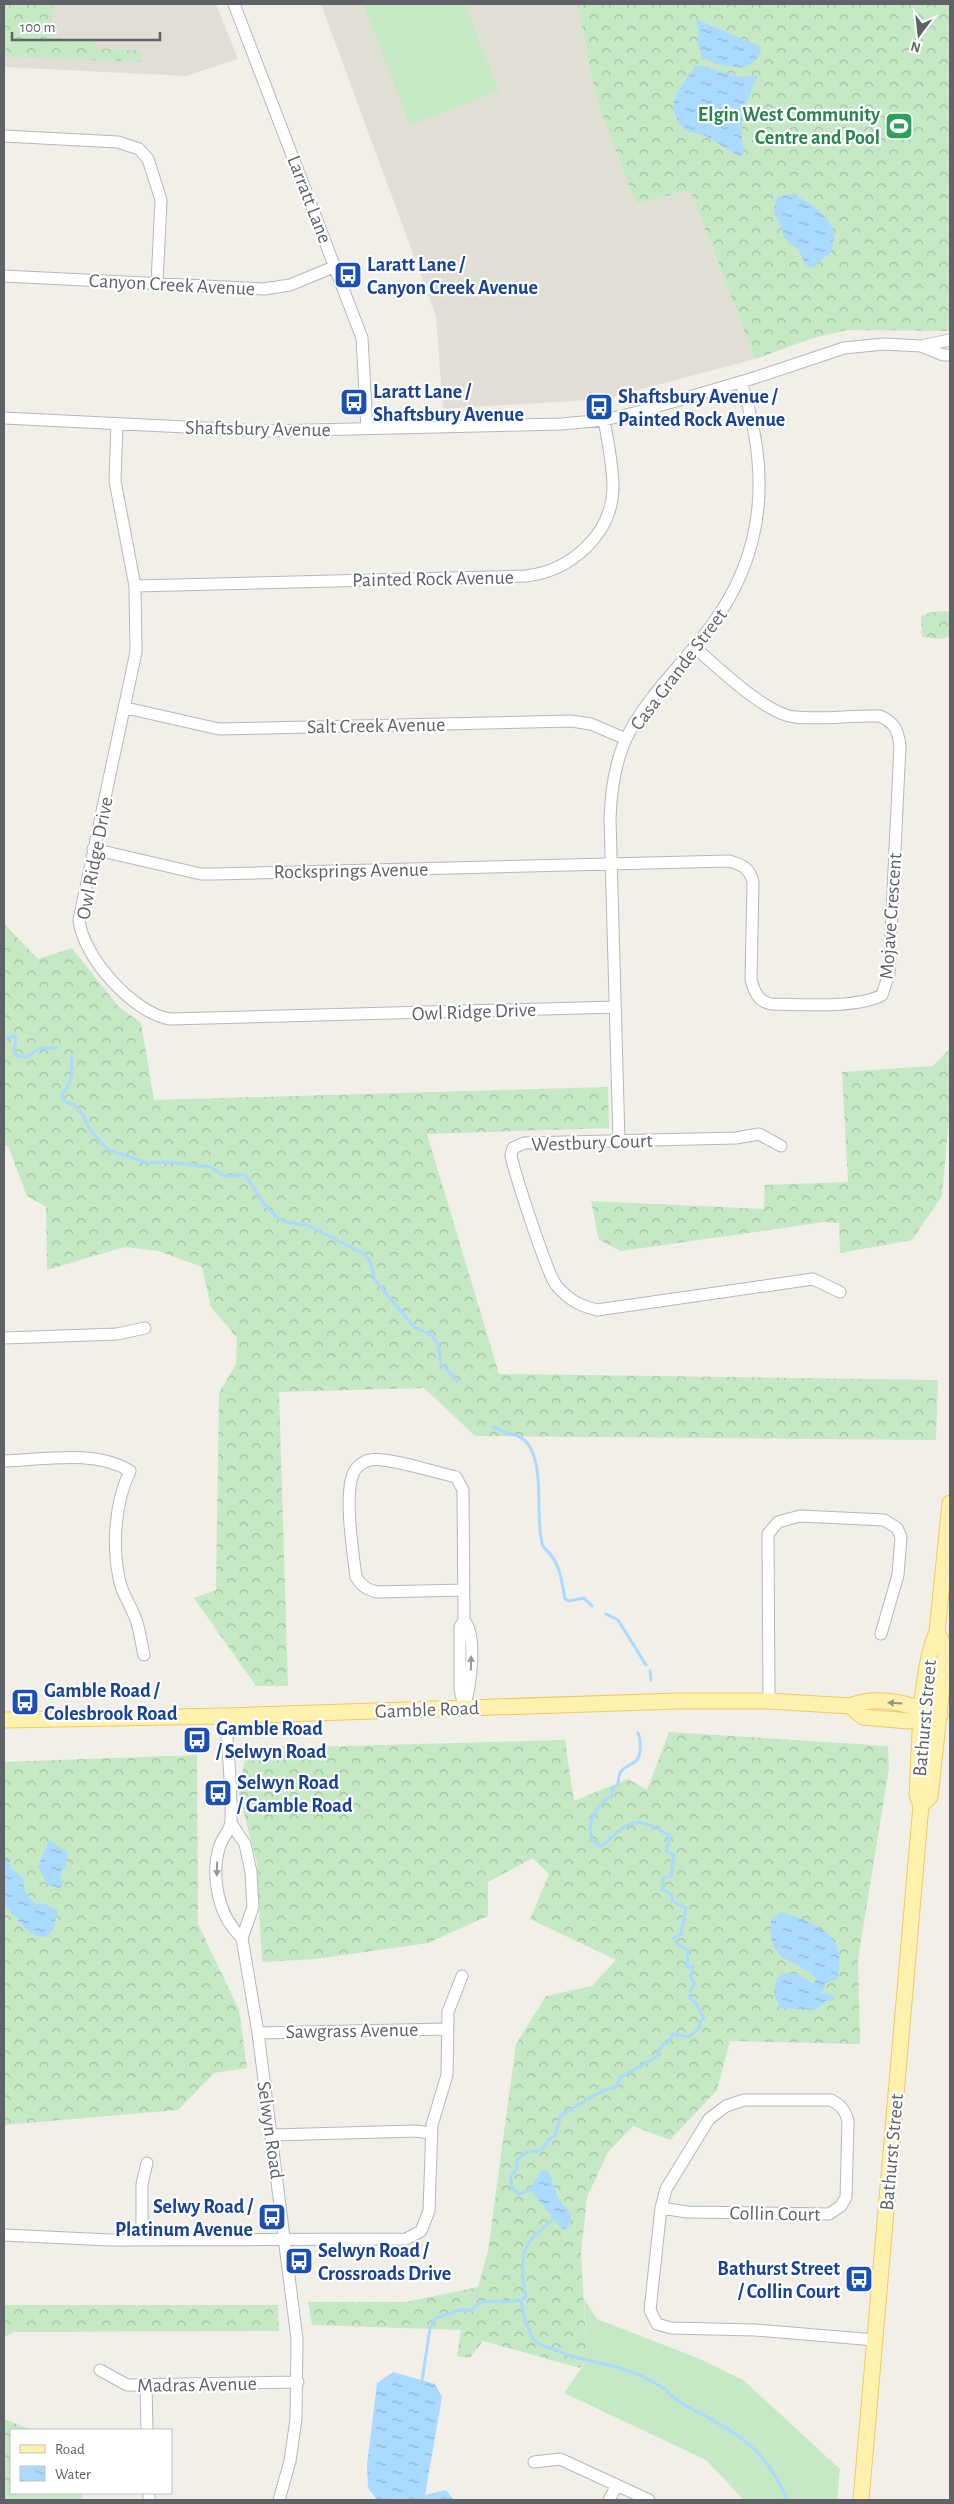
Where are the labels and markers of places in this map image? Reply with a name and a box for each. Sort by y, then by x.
place label: Elgin West Community Centre and Pool [698,105,880,148]
sports icon: Elgin West Community Centre and Pool [884,111,914,141]
place label: Laratt Lane / Canyon Creek Avenue [367,255,538,298]
bus stop icon: Laratt Lane / Canyon Creek Avenue [333,260,363,290]
place label: Laratt Lane / Shaftsbury Avenue [373,382,524,425]
bus stop icon: Laratt Lane / Shaftsbury Avenue [339,387,369,417]
place label: Shaftsbury Avenue / Painted Rock Avenue [618,387,785,430]
bus stop icon: Shaftsbury Avenue / Painted Rock Avenue [584,392,614,422]
place label: Gamble Road / Colesbrook Road [44,1681,178,1724]
bus stop icon: Gamble Road / Colesbrook Road [10,1687,40,1717]
place label: Gamble Road / Selwyn Road [215,1719,327,1762]
bus stop icon: Gamble Road / Selwyn Road [182,1725,212,1755]
place label: Selwyn Road / Gamble Road [236,1773,353,1816]
bus stop icon: Selwyn Road / Gamble Road [203,1778,233,1808]
place label: Selwy Road / Platinum Avenue [115,2197,254,2240]
bus stop icon: Selwy Road / Platinum Avenue [257,2202,287,2232]
place label: Selwyn Road / Crossroads Drive [318,2241,451,2284]
bus stop icon: Selwyn Road / Crossroads Drive [284,2246,314,2276]
place label: Bathurst Street / Collin Court [717,2259,840,2302]
bus stop icon: Bathurst Street / Collin Court [844,2264,874,2294]

